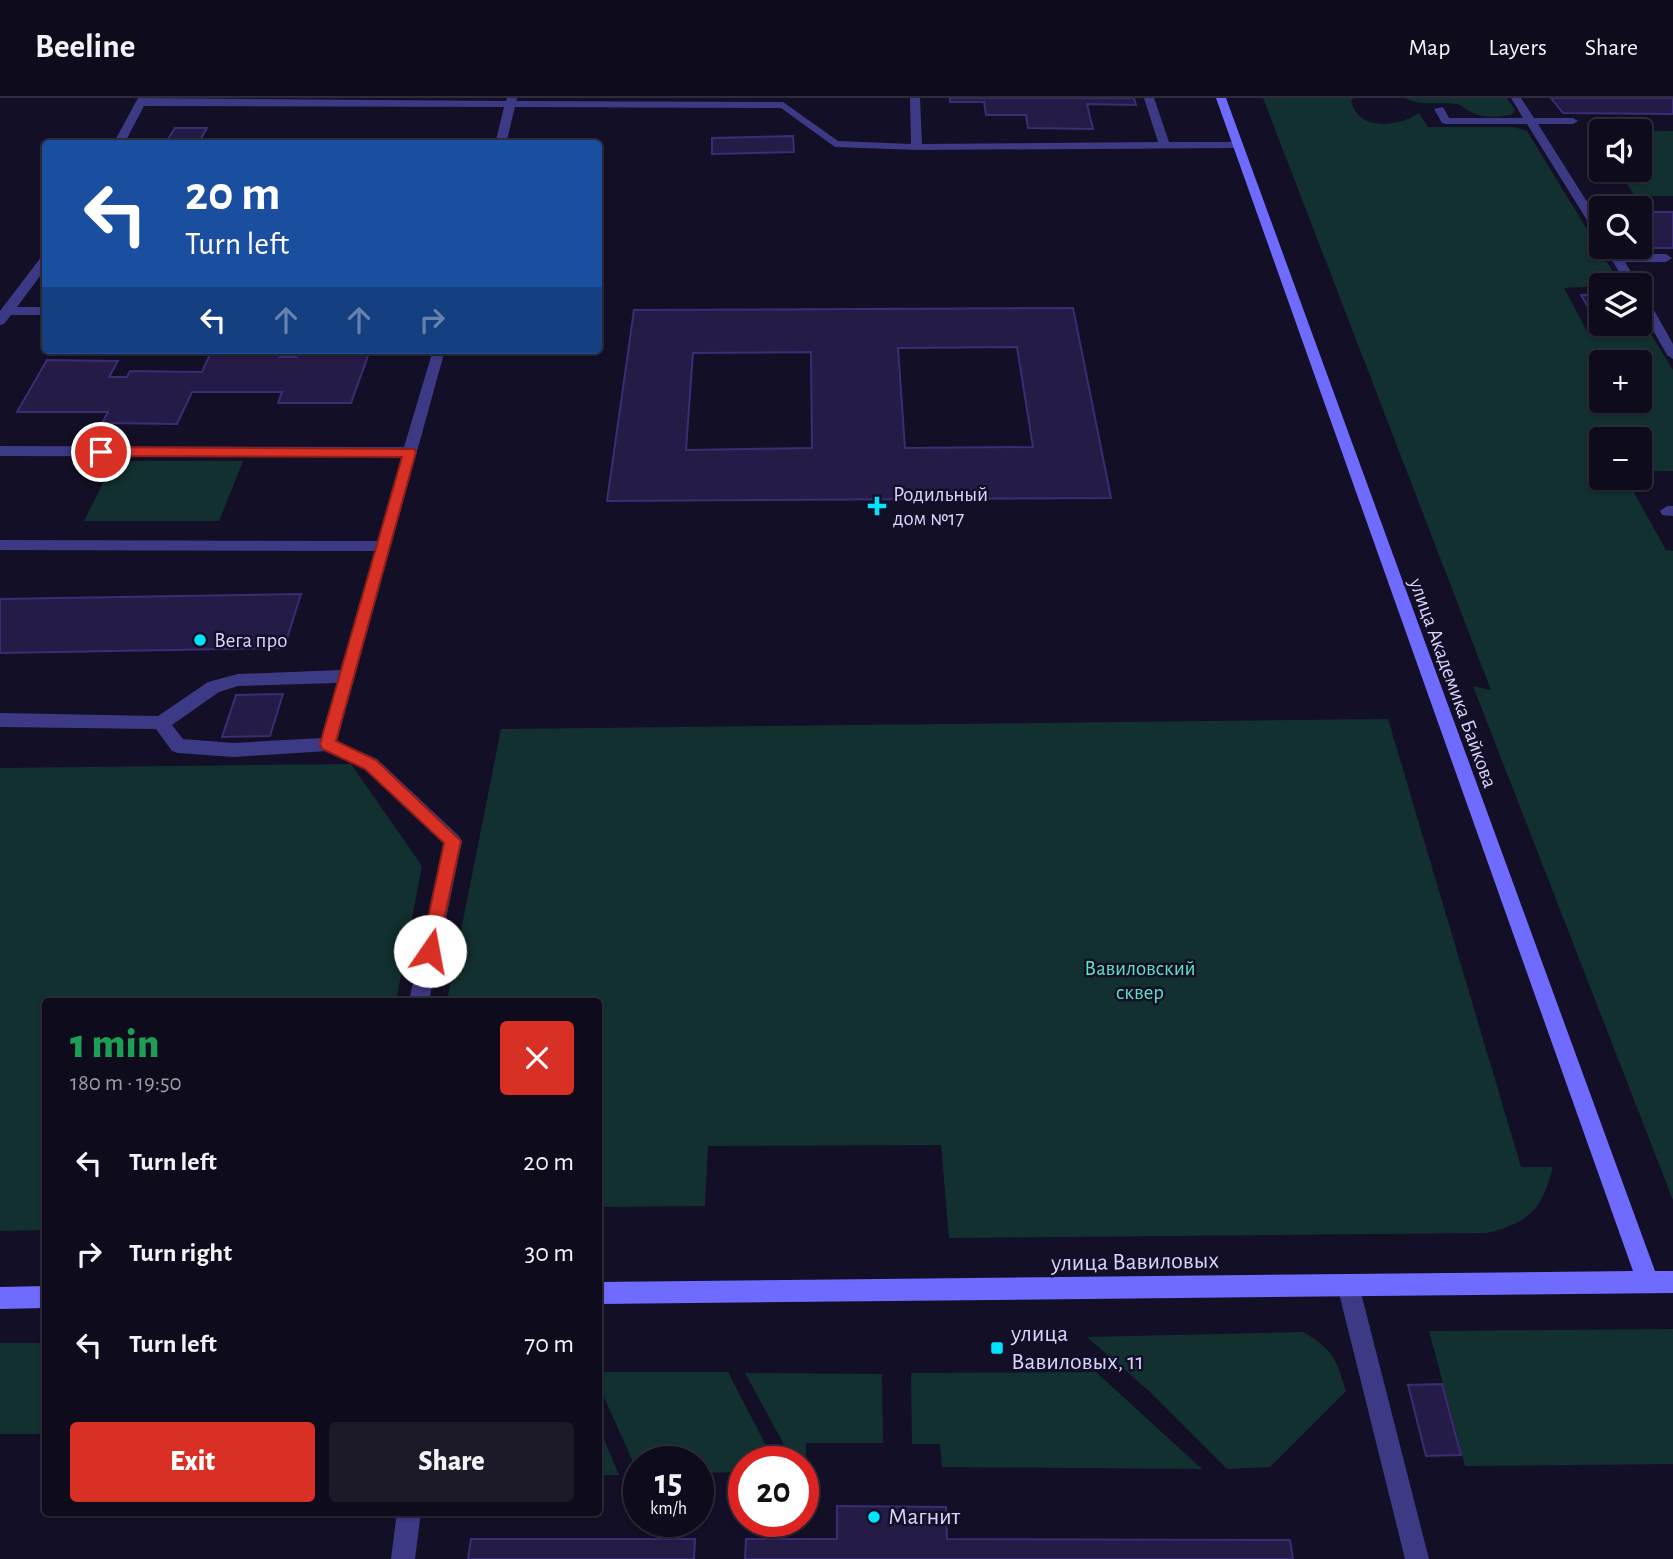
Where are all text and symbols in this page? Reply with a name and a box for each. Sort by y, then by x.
text: Beeline [35,31,135,64]
text: Map [1408,36,1450,60]
text: Layers [1488,36,1547,60]
text: Share [1585,36,1638,60]
map controls [1589,119,1652,490]
button: sound [1589,119,1652,182]
icon: left [70,168,161,259]
text: 20 m [185,170,281,219]
button: search [1589,196,1652,259]
text: Turn left [185,228,289,260]
button: layers [1589,273,1652,336]
icon: left [194,301,232,339]
icon: ahead [267,301,305,339]
icon: ahead [340,301,378,339]
icon: right [413,301,451,339]
button: + [1589,350,1652,413]
pin [71,422,131,482]
button: − [1589,427,1652,490]
icon: arrive [82,433,120,471]
place label: Родильный дом №17 [893,484,988,529]
marker: Родильный дом №17 [867,496,887,516]
street label: улица Академика Байкова [1405,574,1501,791]
place label: Вега про [214,630,287,651]
marker: Вега про [192,632,208,648]
position arrow [393,914,467,988]
park label: Вавиловский сквер [1084,958,1196,1003]
button: close [500,1021,574,1095]
text: 1 min [70,1023,159,1065]
text: 180 m · 19:50 [70,1072,182,1095]
icon: left [70,1144,108,1182]
text: Turn left [129,1149,217,1175]
text: 20 m [523,1149,574,1175]
icon: right [70,1235,108,1273]
text: Turn right [129,1240,232,1266]
text: 30 m [524,1240,574,1266]
street label: улица Вавиловых [1050,1249,1220,1275]
place label: улица Вавиловых, 11 [1010,1322,1144,1374]
icon: left [70,1326,108,1364]
text: Turn left [129,1331,217,1357]
text: 70 m [524,1331,574,1357]
marker: улица Вавиловых, 11 [989,1340,1005,1356]
button: Exit [70,1422,315,1502]
button: Share [329,1422,574,1502]
speed limit sign: 20 [728,1446,819,1537]
text: 15 [655,1465,682,1500]
text: km/h [650,1500,687,1518]
place label: Магнит [888,1505,960,1529]
marker: Магнит [866,1509,882,1525]

